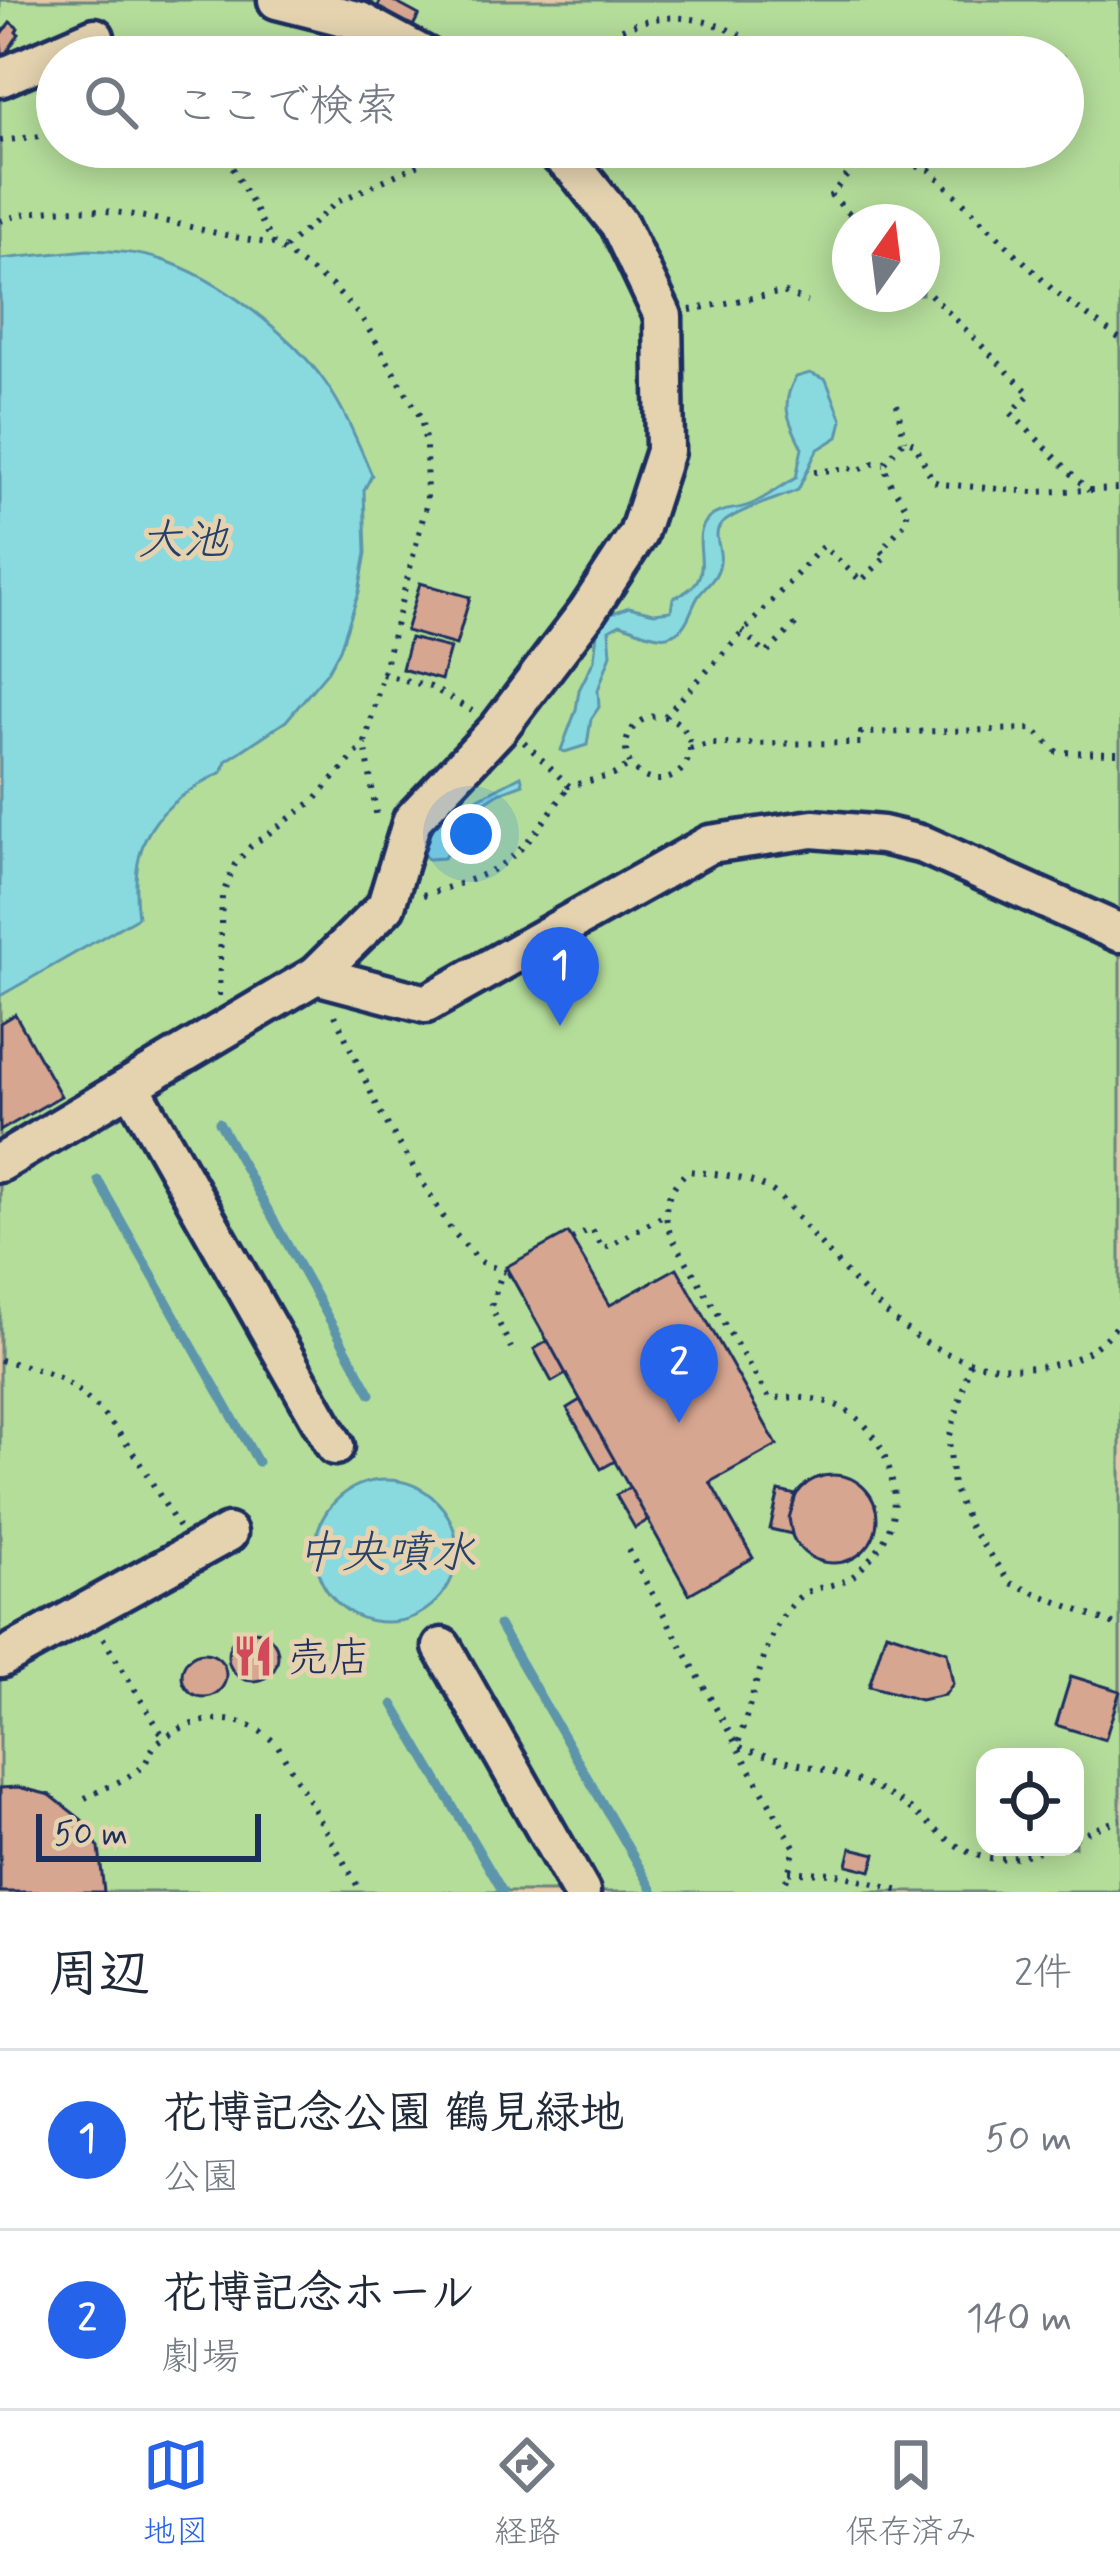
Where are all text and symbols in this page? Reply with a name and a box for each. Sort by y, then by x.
search box [36,36,1084,168]
icon: search [78,69,144,135]
text: ここで検索 [174,78,399,137]
north arrow [832,204,940,312]
water label: 大池 [138,512,229,571]
your location [441,804,501,864]
pin: 1 [521,927,599,1026]
pin: 2 [640,1324,718,1423]
water label: 中央噴水 [296,1525,476,1584]
place label: 売店 [287,1632,371,1687]
restaurant icon: 売店 [230,1633,276,1679]
map controls [976,1748,1084,1856]
button: locate [976,1748,1084,1856]
scale bar [36,1808,261,1861]
text: 50 m [54,1813,128,1857]
text: 周辺 [48,1943,150,2009]
text: 2件 [1014,1949,1072,2000]
text: 花博記念公園 鶴見緑地 [162,2085,624,2144]
text: 1 [78,2114,96,2165]
text: 50 m [985,2114,1072,2165]
text: 公園 [162,2153,240,2204]
text: 花博記念ホール [162,2265,475,2324]
text: 2 [77,2294,97,2345]
text: 140 m [966,2294,1072,2345]
text: 劇場 [162,2333,240,2384]
tab: 地図 [143,2432,209,2555]
tab: 経路 [494,2432,560,2555]
tab: 保存済み [845,2432,977,2555]

